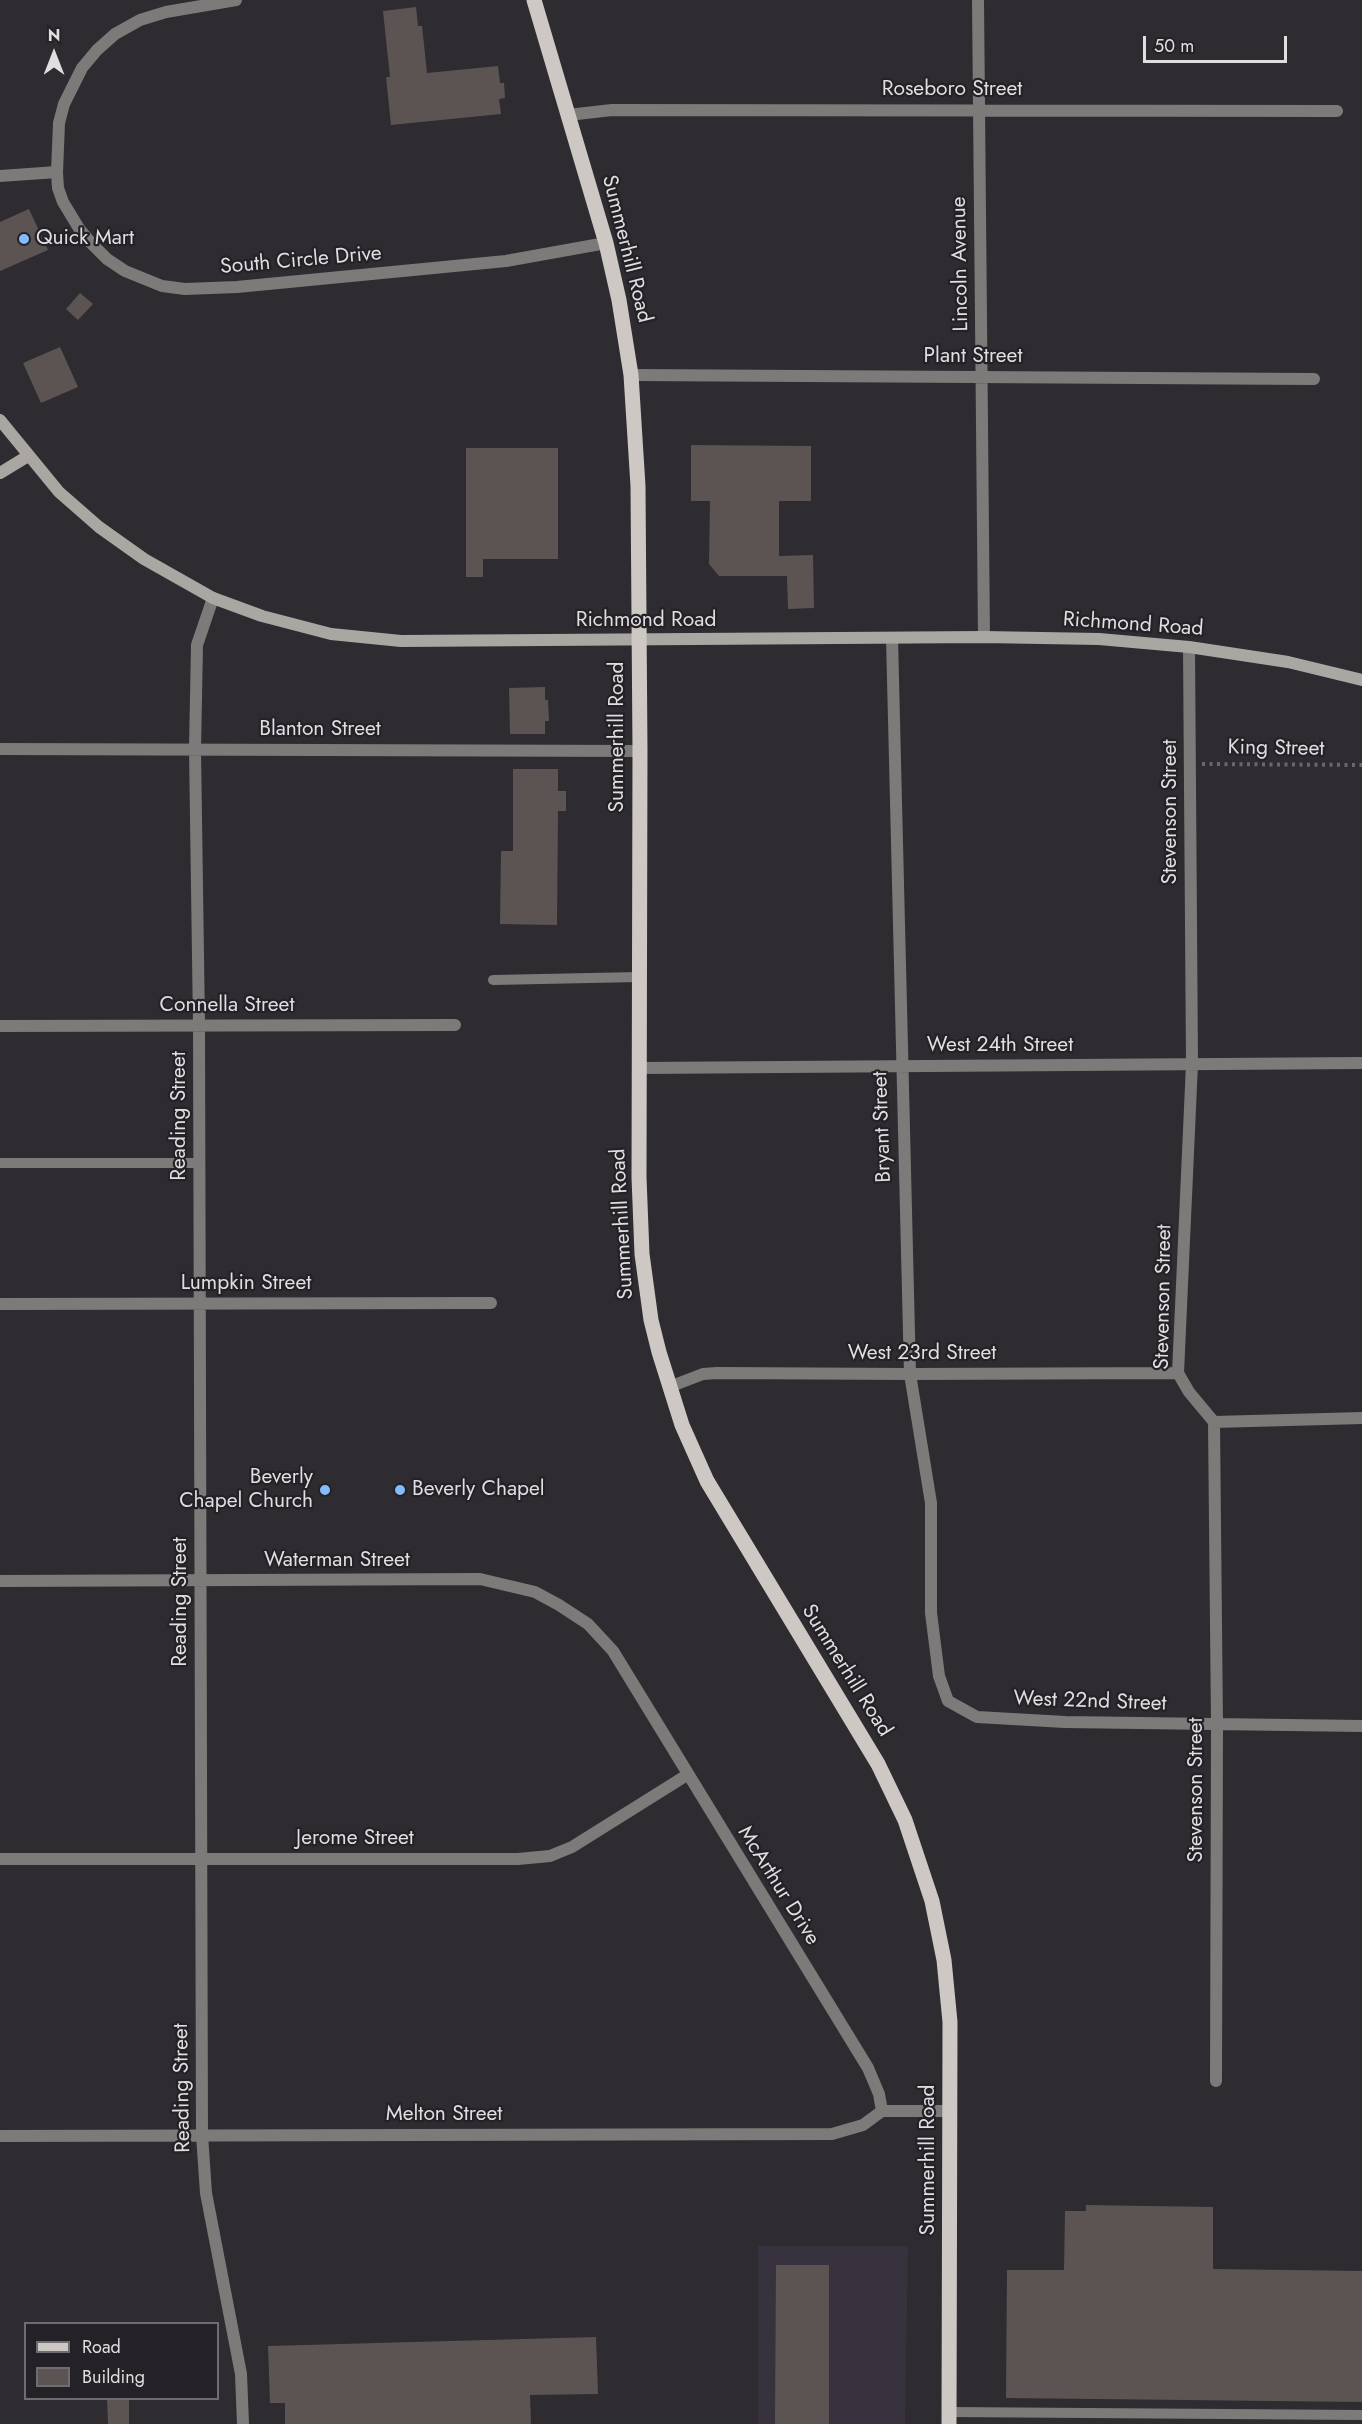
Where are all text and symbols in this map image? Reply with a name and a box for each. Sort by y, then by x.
north arrow [24,24,84,84]
text: N [48,24,60,47]
scale bar [1146,24,1290,62]
text: 50 m [1154,33,1194,59]
street label: Roseboro Street [882,77,1022,103]
street label: Summerhill Road [596,173,656,325]
street label: Lincoln Avenue [947,196,975,332]
place label: Quick Mart [36,226,134,252]
marker: Quick Mart [17,232,31,246]
street label: South Circle Drive [219,241,383,281]
street label: Plant Street [924,344,1022,370]
street label: Richmond Road [576,608,716,634]
street label: Richmond Road [1062,608,1204,642]
street label: Summerhill Road [605,661,631,813]
street label: Blanton Street [259,717,381,743]
street label: King Street [1227,736,1325,762]
street label: Stevenson Street [1158,739,1184,885]
street label: Connella Street [160,993,294,1019]
street label: West 24th Street [927,1033,1073,1059]
street label: Reading Street [167,1051,193,1181]
street label: Bryant Street [868,1071,898,1183]
street label: Summerhill Road [606,1148,640,1300]
street label: Stevenson Street [1150,1224,1178,1370]
street label: Lumpkin Street [181,1271,311,1297]
street label: West 23rd Street [848,1341,996,1367]
place label: Beverly Chapel Church [179,1465,313,1515]
place label: Beverly Chapel [412,1477,545,1503]
marker: Beverly Chapel Church [318,1483,332,1497]
marker: Beverly Chapel [393,1483,407,1497]
street label: Reading Street [168,1537,194,1667]
street label: Waterman Street [264,1548,410,1574]
street label: Summerhill Road [795,1600,897,1742]
street label: West 22nd Street [1013,1687,1167,1717]
street label: Stevenson Street [1184,1717,1210,1863]
street label: McArthur Drive [731,1822,825,1950]
street label: Jerome Street [296,1826,414,1852]
street label: Reading Street [169,2023,197,2153]
street label: Summerhill Road [916,2084,942,2236]
street label: Melton Street [386,2102,502,2128]
legend [24,2322,219,2400]
text: Road [82,2334,121,2360]
text: Building [82,2364,145,2390]

